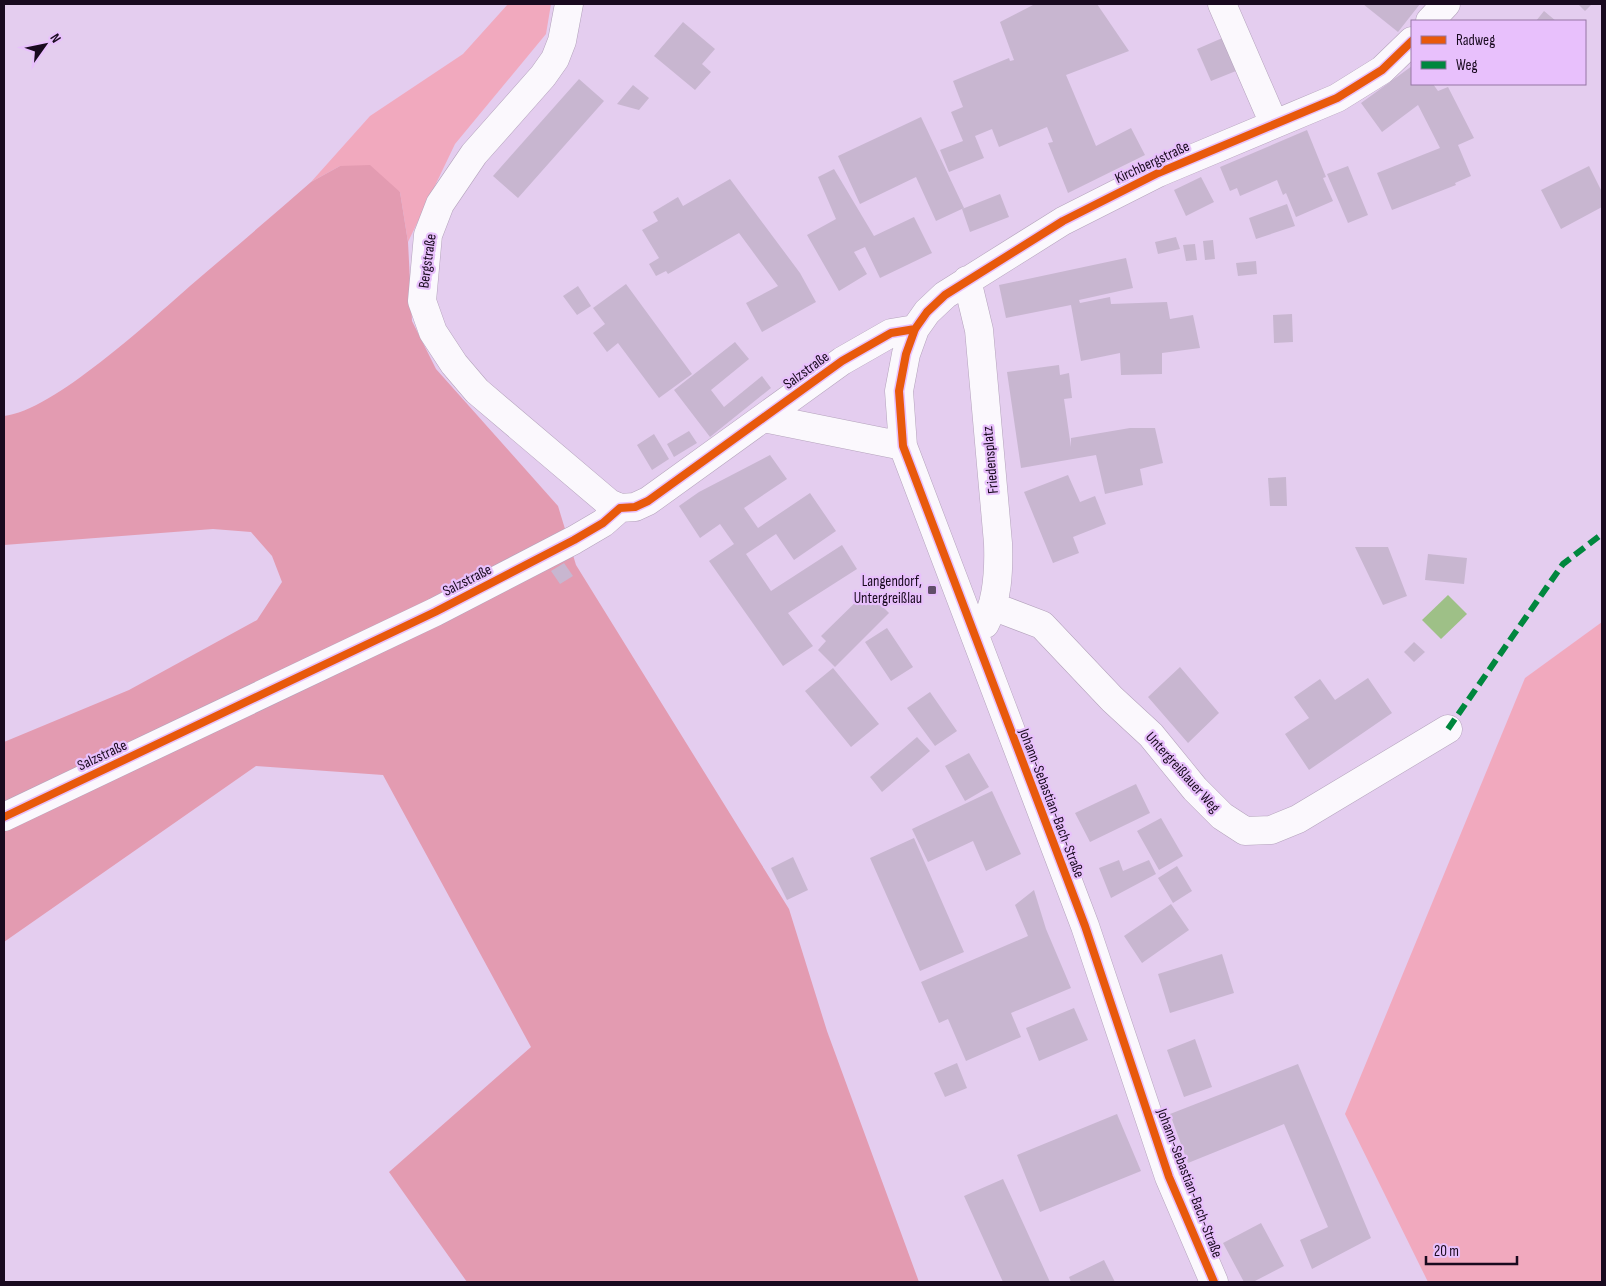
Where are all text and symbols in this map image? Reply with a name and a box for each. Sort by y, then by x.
north arrow [20,20,70,70]
legend [1411,20,1586,85]
text: N [46,30,65,46]
text: Radweg [1456,31,1495,50]
text: Weg [1456,56,1478,75]
street label: Kirchbergstraße [1112,137,1193,188]
street label: Bergstraße [414,233,441,289]
street label: Salzstraße [779,347,833,394]
street label: Friedensplatz [978,425,1003,495]
street label: Salzstraße [440,560,495,601]
place label: Langendorf, Untergreißlau [854,572,922,608]
marker: Langendorf, Untergreißlau [926,584,938,596]
street label: Johann-Sebastian-Bach-Straße [1014,725,1089,880]
street label: Untergreißlauer Weg [1141,728,1224,817]
street label: Salzstraße [74,736,130,775]
street label: Johann-Sebastian-Bach-Straße [1152,1105,1227,1260]
scale bar [1426,1234,1517,1266]
text: 20 m [1434,1242,1459,1261]

